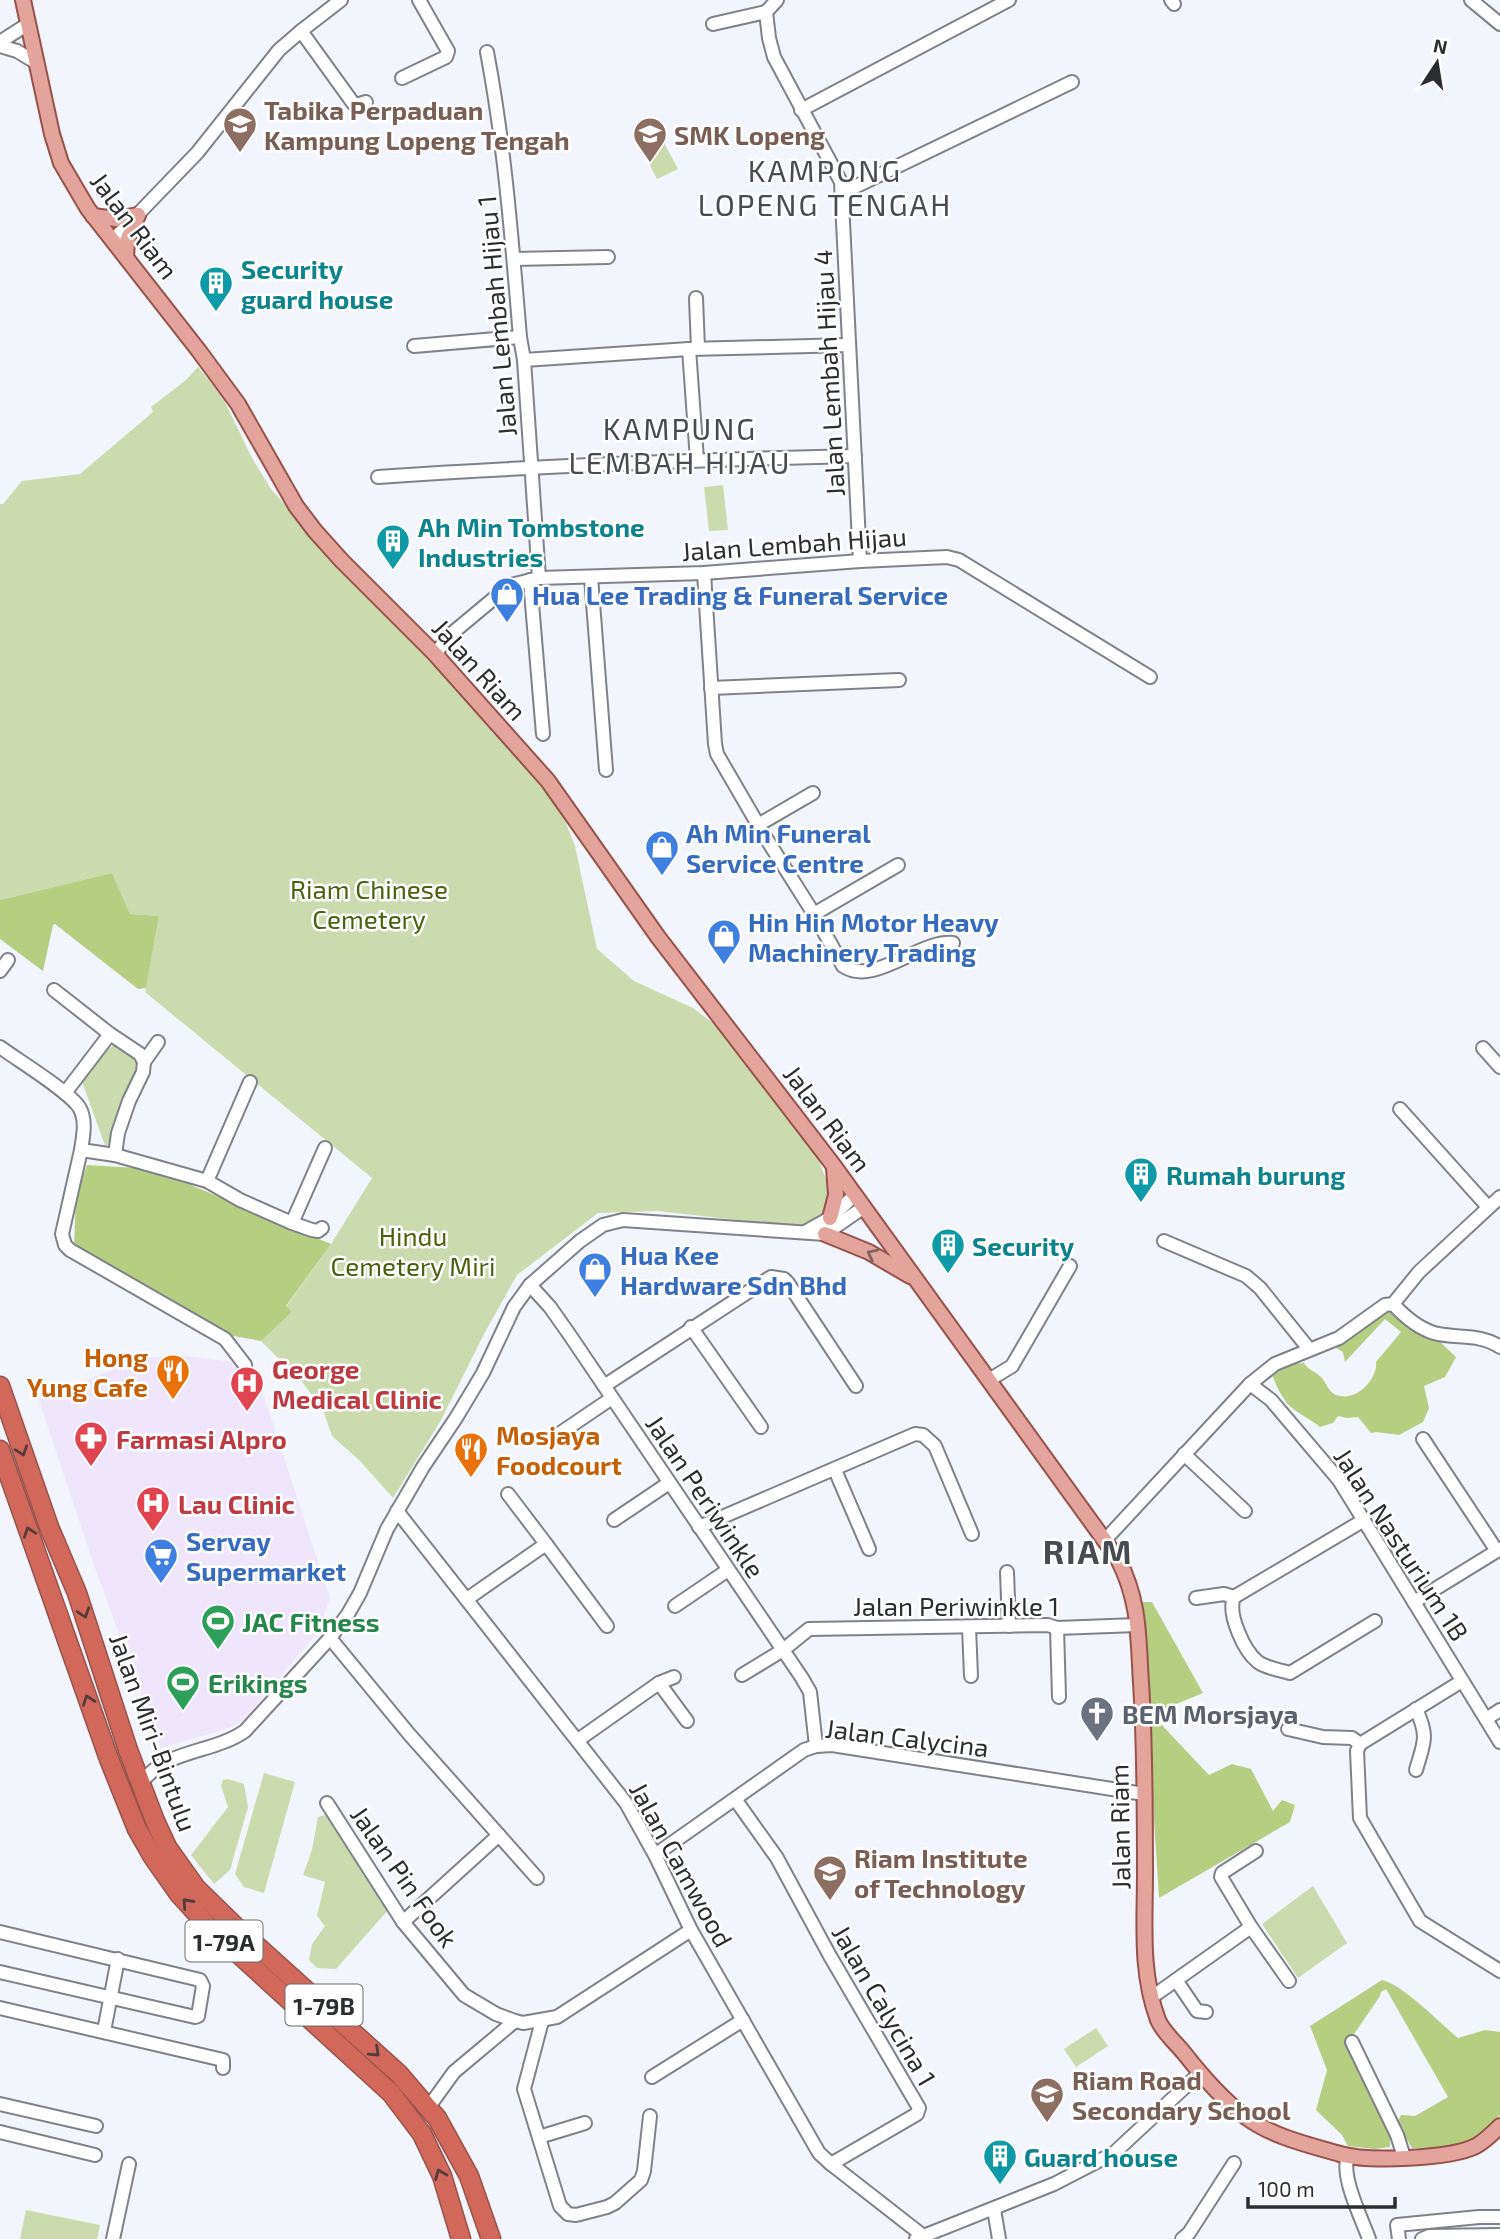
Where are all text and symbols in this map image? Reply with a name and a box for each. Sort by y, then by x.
north arrow [1402,28,1472,98]
text: N [1432,33,1450,59]
place label: Tabika Perpaduan Kampung Lopeng Tengah [264,94,570,155]
school or university icon: Tabika Perpaduan Kampung Lopeng Tengah [221,105,259,154]
school or university icon: SMK Lopeng [631,115,669,164]
place label: SMK Lopeng [674,119,825,150]
district label: KAMPONG LOPENG TENGAH [698,152,952,222]
street label: Jalan Riam [85,166,185,284]
street label: Jalan Lembah Hijau 1 [470,194,522,438]
street label: Jalan Lembah Hijau 4 [806,249,850,497]
place label: Security guard house [241,253,393,314]
building icon: Security guard house [197,264,235,313]
district label: KAMPUNG LEMBAH HIJAU [568,410,792,480]
place label: Ah Min Tombstone Industries [418,511,645,572]
street label: Jalan Lembah Hijau [680,520,908,566]
building icon: Ah Min Tombstone Industries [374,522,412,571]
shop icon: Hua Lee Trading & Funeral Service [488,575,526,624]
place label: Hua Lee Trading & Funeral Service [532,579,948,610]
street label: Jalan Riam [426,612,534,726]
place label: Ah Min Funeral Service Centre [686,817,871,878]
shop icon: Ah Min Funeral Service Centre [643,828,681,877]
park label: Riam Chinese Cemetery [290,873,448,934]
place label: Hin Hin Motor Heavy Machinery Trading [748,906,999,968]
shop icon: Hin Hin Motor Heavy Machinery Trading [705,917,743,966]
street label: Jalan Riam [778,1059,878,1177]
building icon: Rumah burung [1122,1155,1160,1204]
place label: Rumah burung [1166,1159,1345,1190]
park label: Hindu Cemetery Miri [331,1220,495,1281]
building icon: Security [929,1226,967,1275]
place label: Security [972,1230,1074,1262]
place label: Hua Kee Hardware Sdn Bhd [620,1239,847,1300]
one-way arrow [867,1249,879,1263]
shop icon: Hua Kee Hardware Sdn Bhd [576,1250,614,1299]
place label: Hong Yung Cafe [27,1341,148,1402]
restaurant icon: Hong Yung Cafe [154,1352,192,1401]
place label: George Medical Clinic [272,1353,442,1414]
hospital icon: George Medical Clinic [228,1364,266,1413]
street label: Jalan Periwinkle [640,1409,772,1583]
pharmacy icon: Farmasi Alpro [72,1419,110,1468]
place label: Mosjaya Foodcourt [496,1419,622,1480]
place label: Farmasi Alpro [116,1423,287,1454]
restaurant icon: Mosjaya Foodcourt [452,1430,490,1479]
street label: Jalan Nasturium 1B [1328,1442,1476,1646]
one-way arrow [14,1444,28,1456]
hospital icon: Lau Clinic [134,1484,172,1533]
place label: Lau Clinic [178,1488,295,1519]
place label: Servay Supermarket [186,1525,347,1586]
one-way arrow [23,1527,37,1539]
district label: RIAM [1043,1531,1133,1571]
supermarket icon: Servay Supermarket [142,1536,180,1585]
street label: Jalan Periwinkle 1 [853,1590,1059,1621]
sports icon: JAC Fitness [199,1602,237,1651]
one-way arrow [75,1606,90,1618]
place label: JAC Fitness [242,1606,380,1637]
street label: Jalan Miri-Bintulu [104,1629,204,1835]
sports icon: Erikings [164,1663,202,1712]
place label: Erikings [208,1667,308,1698]
one-way arrow [82,1694,96,1706]
church icon: BEM Morsjaya [1078,1694,1116,1743]
place label: BEM Morsjaya [1122,1698,1298,1730]
street label: Jalan Calycina [824,1712,990,1762]
street label: Jalan Riam [1102,1764,1136,1890]
street label: Jalan Camwood [624,1776,740,1952]
street label: Jalan Pin Fook [345,1799,465,1953]
place label: Riam Institute of Technology [854,1842,1028,1904]
school or university icon: Riam Institute of Technology [811,1853,849,1902]
one-way arrow [183,1898,195,1911]
street label: Jalan Calycina 1 [826,1919,944,2091]
road number: 1-79A [186,1920,262,1962]
road number: 1-79B [286,1984,362,2026]
one-way arrow [367,2044,380,2057]
place label: Riam Road Secondary School [1072,2064,1291,2126]
school or university icon: Riam Road Secondary School [1028,2075,1066,2124]
building icon: Guard house [981,2137,1019,2186]
place label: Guard house [1024,2141,1178,2172]
scale bar [1248,2166,1395,2210]
one-way arrow [435,2169,449,2181]
text: 100 m [1258,2176,1315,2201]

